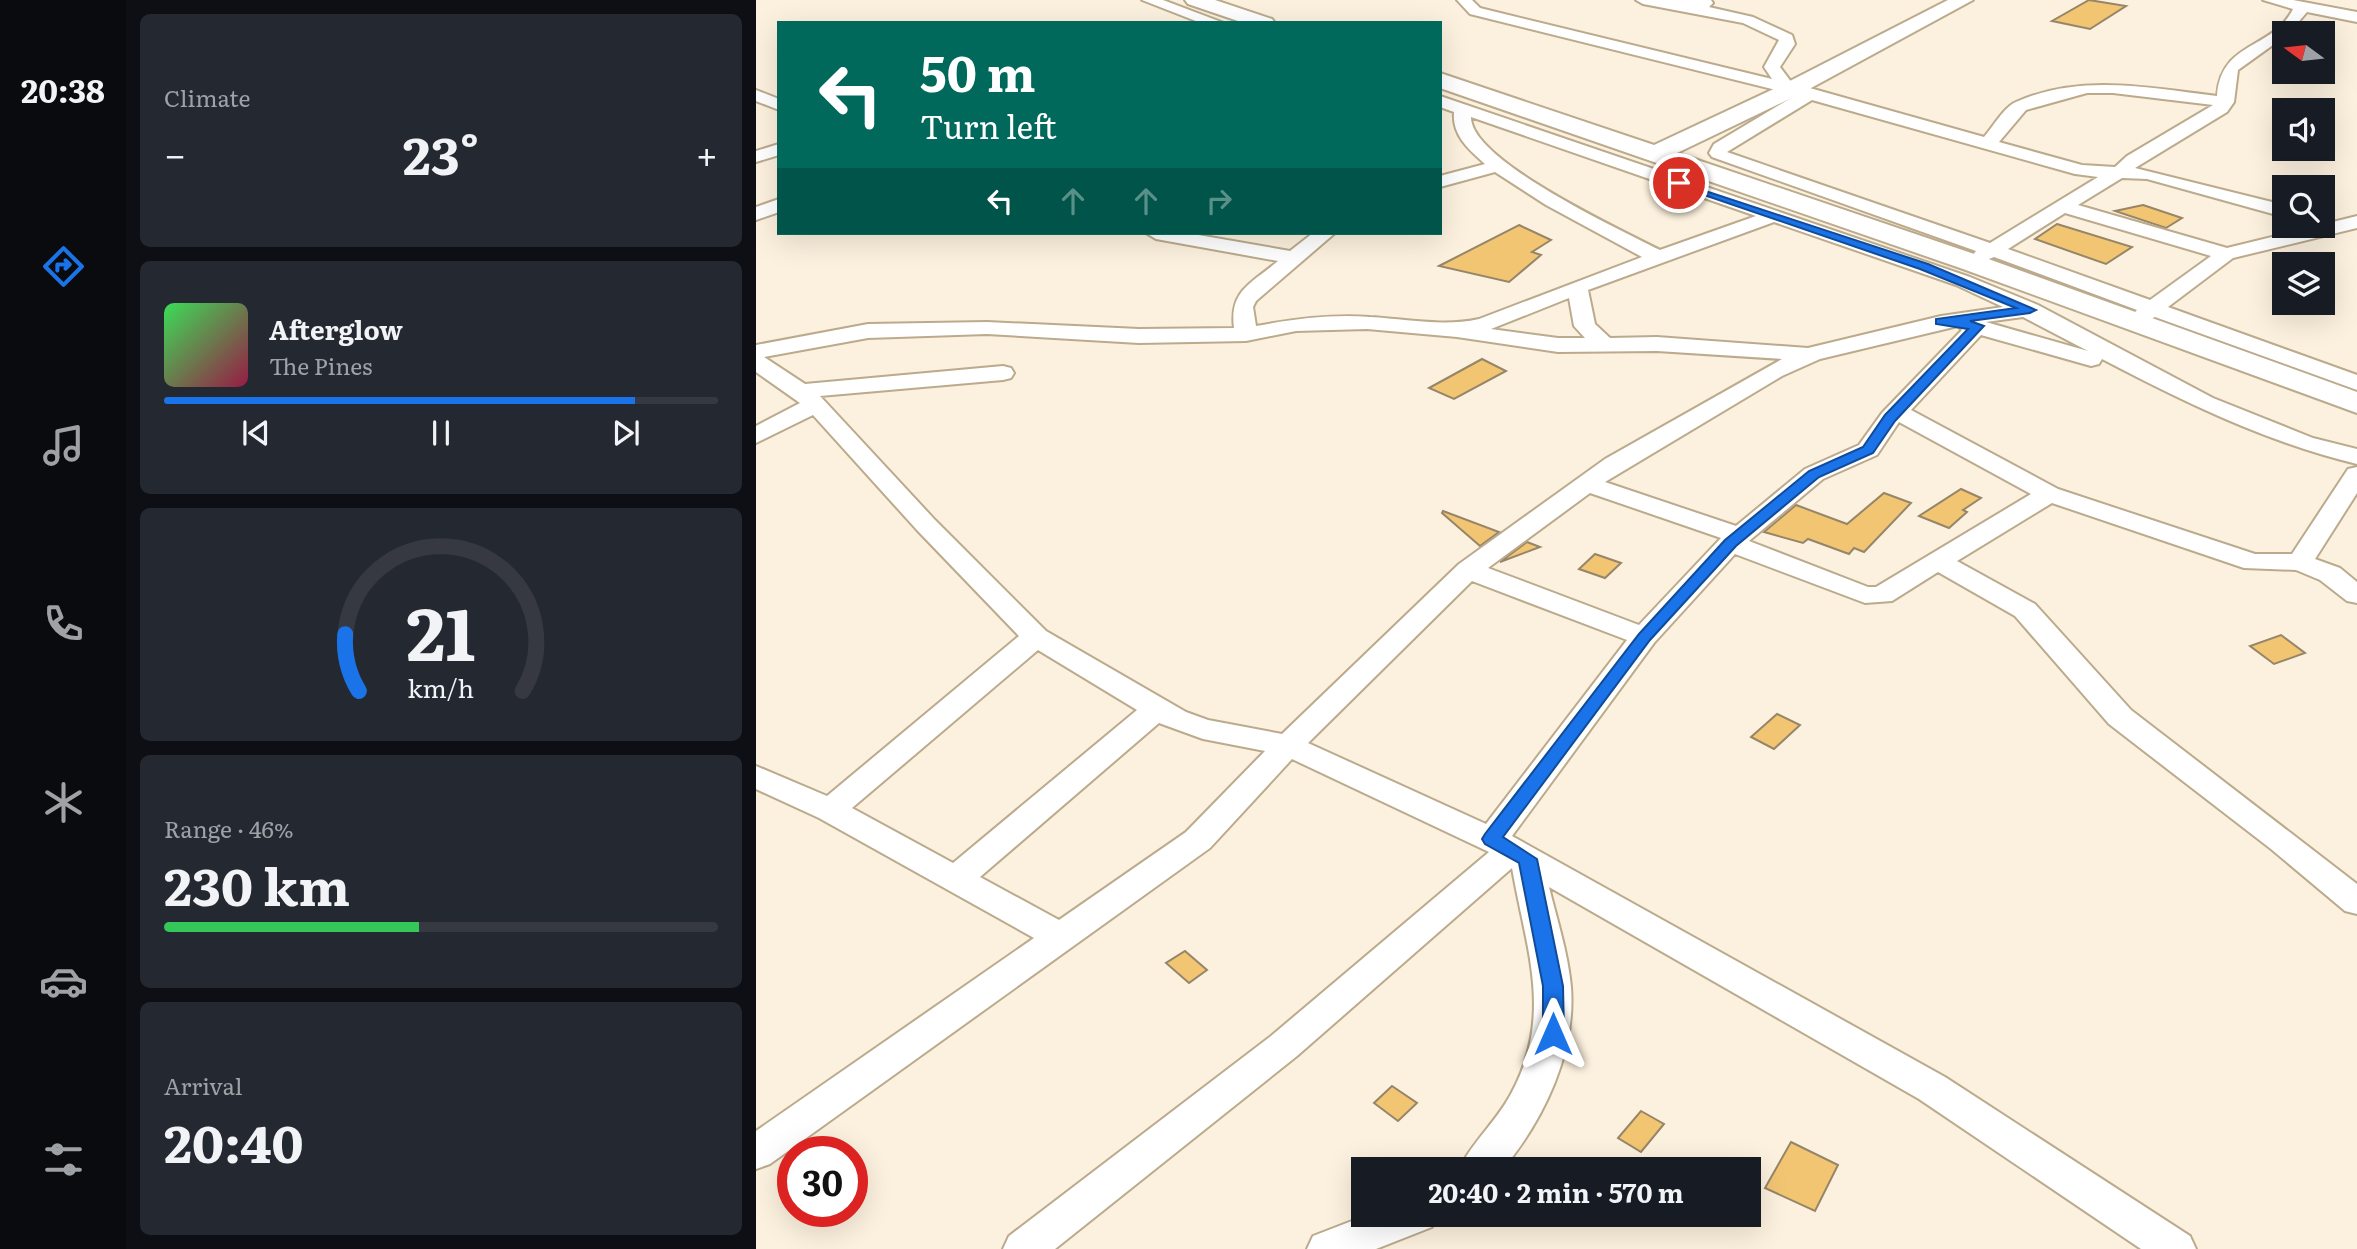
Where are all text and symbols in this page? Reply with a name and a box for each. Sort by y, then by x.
north arrow [2272,21,2334,84]
map controls [2272,21,2335,315]
text: 50 m [920,34,1036,107]
icon: left [805,49,896,140]
text: 20:38 [21,65,105,113]
text: Climate [164,80,250,114]
button: sound [2272,98,2335,161]
text: Turn left [920,101,1057,149]
text: 23° [403,114,479,191]
text: − [164,124,186,181]
text: + [696,124,718,181]
pin [1649,153,1709,213]
icon: arrive [1660,164,1698,202]
button: search [2272,175,2335,238]
icon: left [981,182,1019,220]
icon: ahead [1054,182,1092,220]
icon: ahead [1127,182,1165,220]
icon: right [1200,182,1238,220]
icon: directions [39,242,88,291]
button: layers [2272,252,2335,315]
text: Afterglow [269,309,403,348]
text: The Pines [269,348,372,382]
icon: previous [237,414,275,452]
icon: pause [422,414,460,452]
icon: next [607,414,645,452]
icon: music [39,421,88,470]
text: 21 [406,575,476,683]
icon: phone [39,599,88,648]
text: km/h [408,668,474,705]
icon: climate [39,778,88,827]
text: Range · 46% [164,811,294,845]
text: 230 km [164,845,350,922]
icon: car [39,957,88,1006]
position arrow [1516,997,1590,1071]
text: Arrival [164,1068,243,1102]
text: 20:40 [164,1102,304,1179]
icon: filters [39,1135,88,1184]
speed limit sign: 30 [777,1136,868,1227]
text: 20:40 · 2 min · 570 m [1428,1172,1684,1211]

